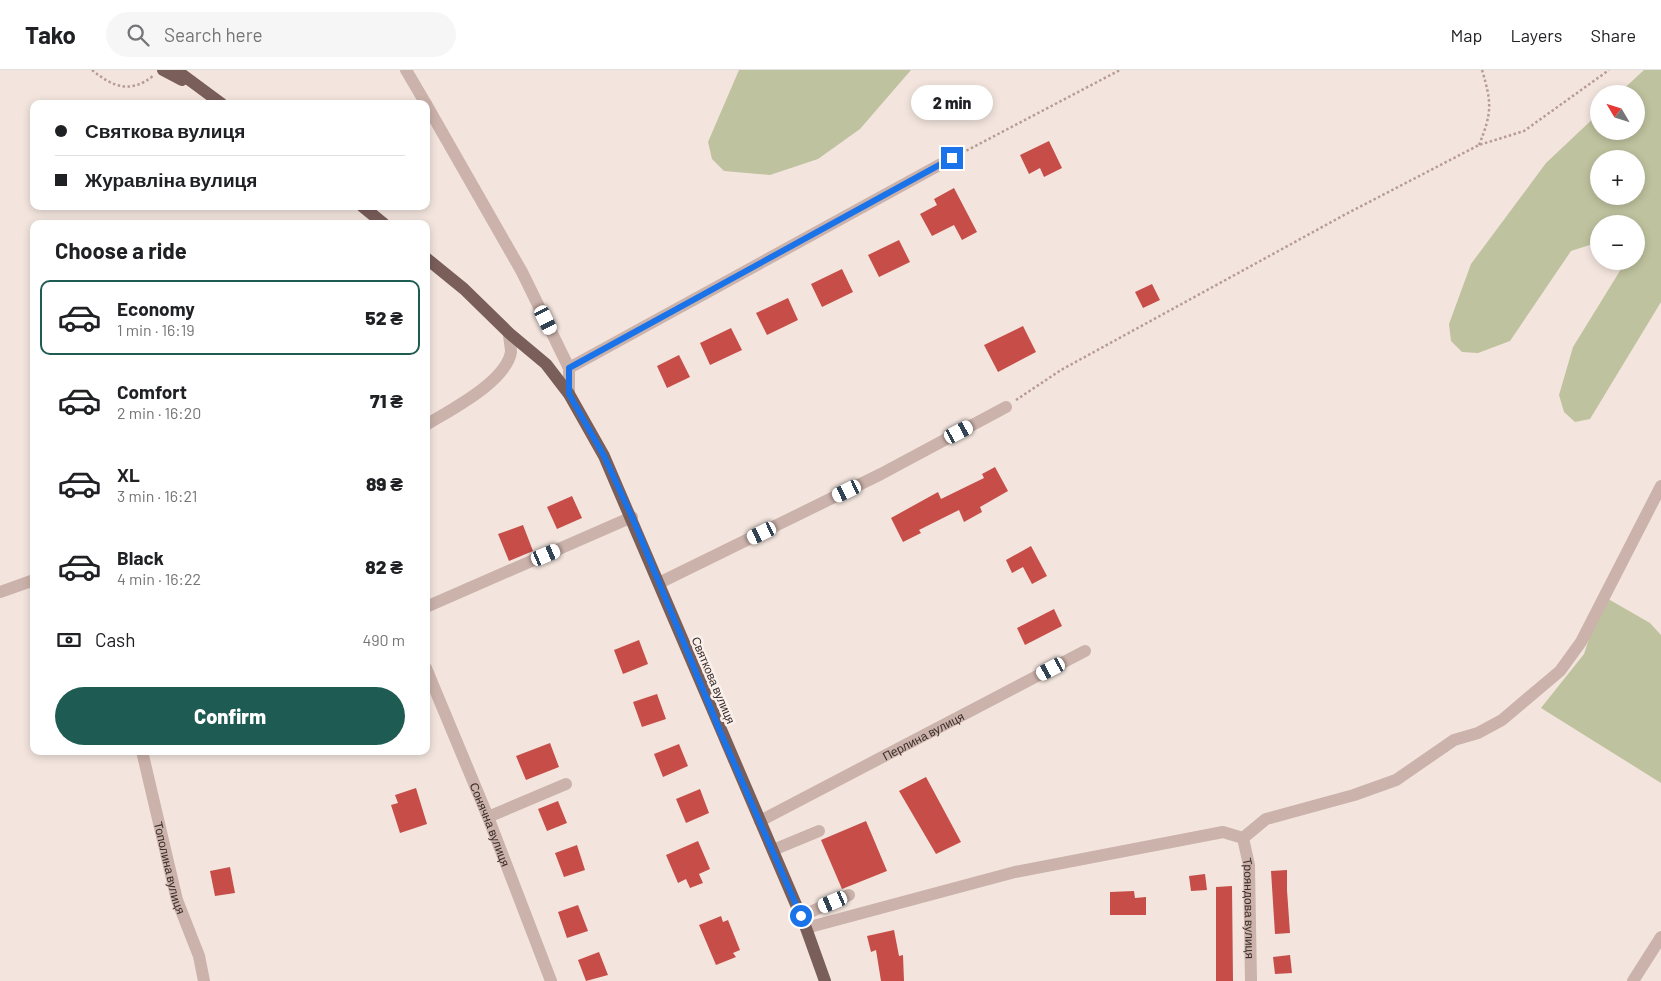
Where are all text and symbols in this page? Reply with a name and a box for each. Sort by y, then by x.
search box [106,12,456,57]
text: Tako [25,20,76,49]
icon: search [124,21,152,49]
text: Search here [164,23,263,46]
text: Map [1450,24,1482,46]
text: Layers [1510,24,1563,46]
text: Share [1591,24,1636,46]
north arrow [1590,85,1645,140]
map controls [1590,85,1645,270]
callout: 2 min [911,86,993,121]
text: 2 min [933,93,971,112]
text: Святкова вулиця [85,119,245,142]
route end [941,147,963,169]
button: + [1590,150,1645,205]
text: Журавліна вулиця [85,168,257,191]
button: − [1590,215,1645,270]
text: Choose a ride [55,237,187,263]
icon: car [57,295,102,340]
text: Economy [117,297,195,320]
car [532,303,559,337]
text: 52 ₴ [365,306,403,329]
text: 1 min · 16:19 [117,320,195,339]
icon: car [57,378,102,423]
text: Comfort [117,380,187,403]
text: 71 ₴ [370,389,403,412]
text: 2 min · 16:20 [117,403,201,422]
car [942,418,975,446]
icon: car [57,461,102,506]
text: XL [117,463,140,486]
text: 89 ₴ [366,472,403,495]
car [830,478,863,504]
text: 3 min · 16:21 [117,486,197,505]
car [745,520,778,546]
car [529,542,562,568]
icon: car [57,544,102,589]
text: Black [117,546,164,569]
text: 82 ₴ [365,555,403,578]
text: 4 min · 16:22 [117,569,201,588]
icon: cash [55,626,83,654]
text: Cash [95,628,136,651]
text: 490 m [362,630,405,649]
street label: Святкова вулиця [688,634,739,726]
car [1034,655,1067,683]
button: Confirm [55,687,405,745]
street label: Перлина вулиця [880,709,966,763]
street label: Сонячна вулиця [467,780,513,868]
street label: Тополина вулиця [152,820,189,916]
street label: Трояндова вулиця [1241,856,1258,959]
car [816,889,849,915]
route start [790,905,812,927]

